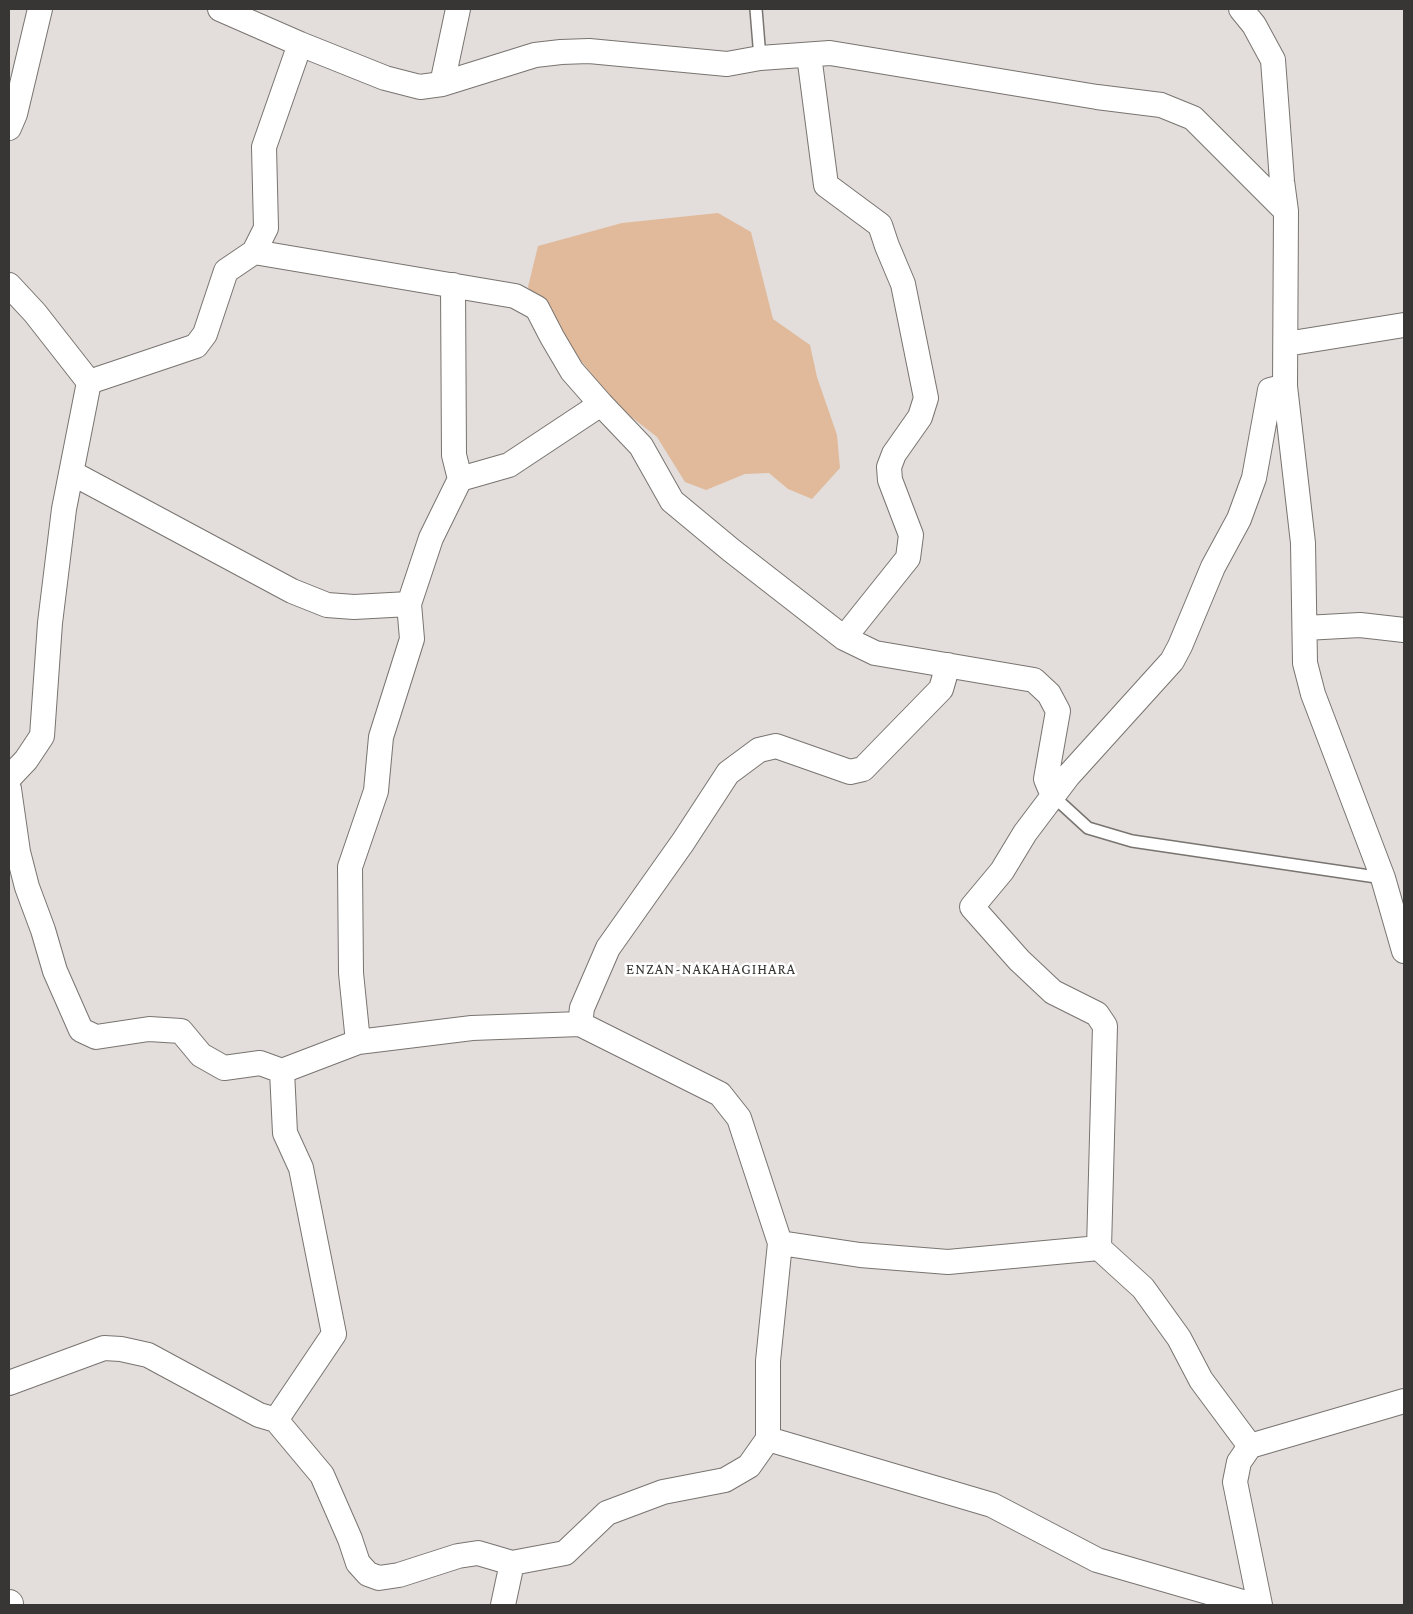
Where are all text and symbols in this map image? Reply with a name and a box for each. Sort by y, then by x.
district label: ENZAN-NAKAHAGIHARA [624,960,798,978]

